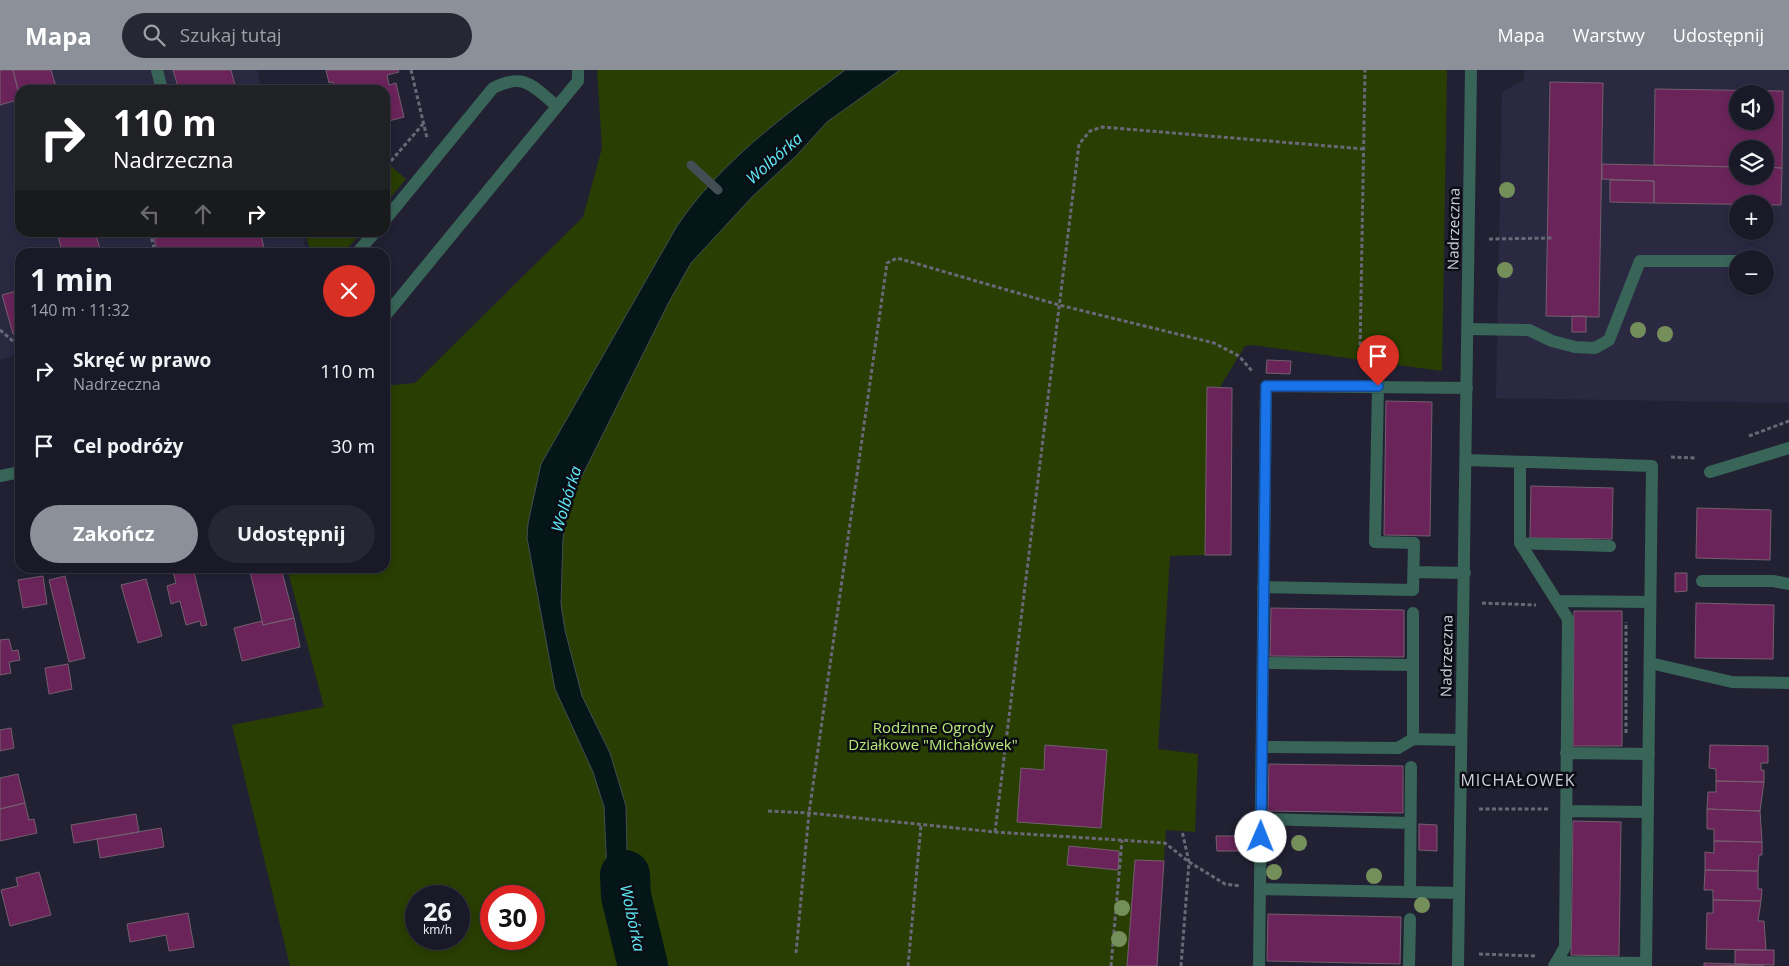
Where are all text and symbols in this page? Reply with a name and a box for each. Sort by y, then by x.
search box [122,13,472,58]
text: Mapa [25,19,92,52]
icon: search [140,21,168,49]
text: Szukaj tutaj [180,22,282,48]
text: Mapa [1498,23,1545,47]
text: Warstwy [1573,23,1645,47]
text: Udostępnij [1673,23,1764,47]
map controls [1729,85,1774,295]
button: sound [1729,85,1774,130]
text: 110 m [113,99,217,146]
icon: right [30,105,95,170]
water label: Wolbórka [741,127,807,189]
button: layers [1729,140,1774,185]
text: Nadrzeczna [113,144,233,174]
street label: Nadrzeczna [1442,188,1464,270]
button: + [1729,195,1774,240]
icon: left [136,200,164,228]
icon: ahead [189,200,217,228]
icon: right [242,200,270,228]
button: − [1729,250,1774,295]
text: 1 min [30,259,113,300]
button: close [323,265,375,317]
text: 140 m · 11:32 [30,299,130,321]
pin [1357,335,1399,386]
icon: arrive [1364,342,1392,370]
text: Skręć w prawo [73,347,211,373]
icon: right [30,357,58,385]
text: 110 m [320,358,375,384]
text: Nadrzeczna [73,373,161,395]
icon: arrive [30,432,58,460]
text: Cel podróży [73,433,183,459]
text: 30 m [331,433,375,459]
water label: Wolbórka [546,463,586,535]
button: Zakończ [30,505,198,563]
button: Udostępnij [208,505,375,563]
street label: Nadrzeczna [1435,615,1457,697]
park label: Rodzinne Ogrody Działkowe "Michałówek" [848,717,1018,754]
district label: MICHAŁOWEK [1460,769,1576,791]
position arrow [1234,810,1286,862]
water label: Wolbórka [615,882,651,954]
speed limit sign: 30 [480,885,545,950]
text: 26 [423,894,452,928]
text: km/h [423,921,452,938]

